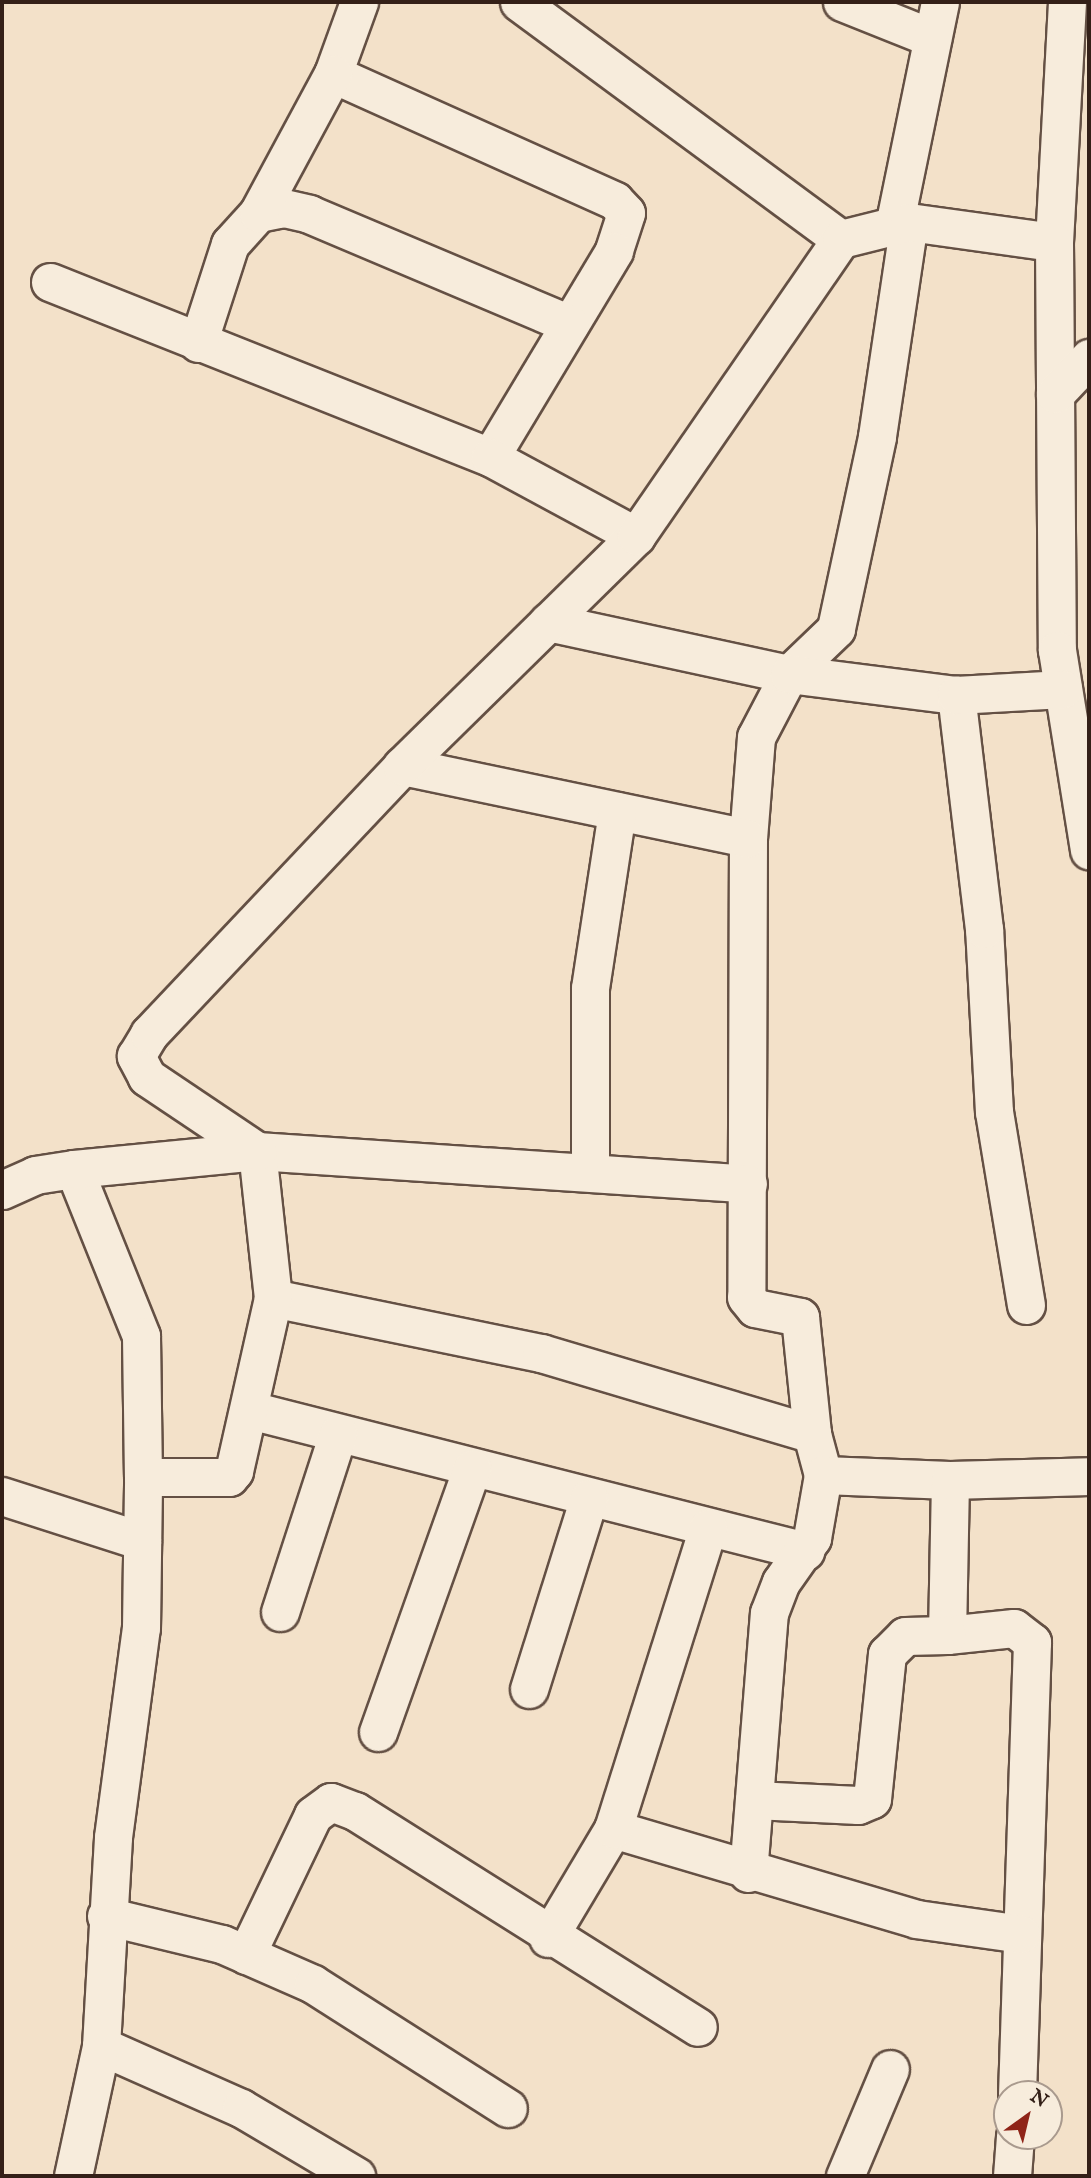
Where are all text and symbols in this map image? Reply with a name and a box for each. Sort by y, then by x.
north arrow [993,2080,1063,2150]
text: N [1025,2085,1052,2114]

